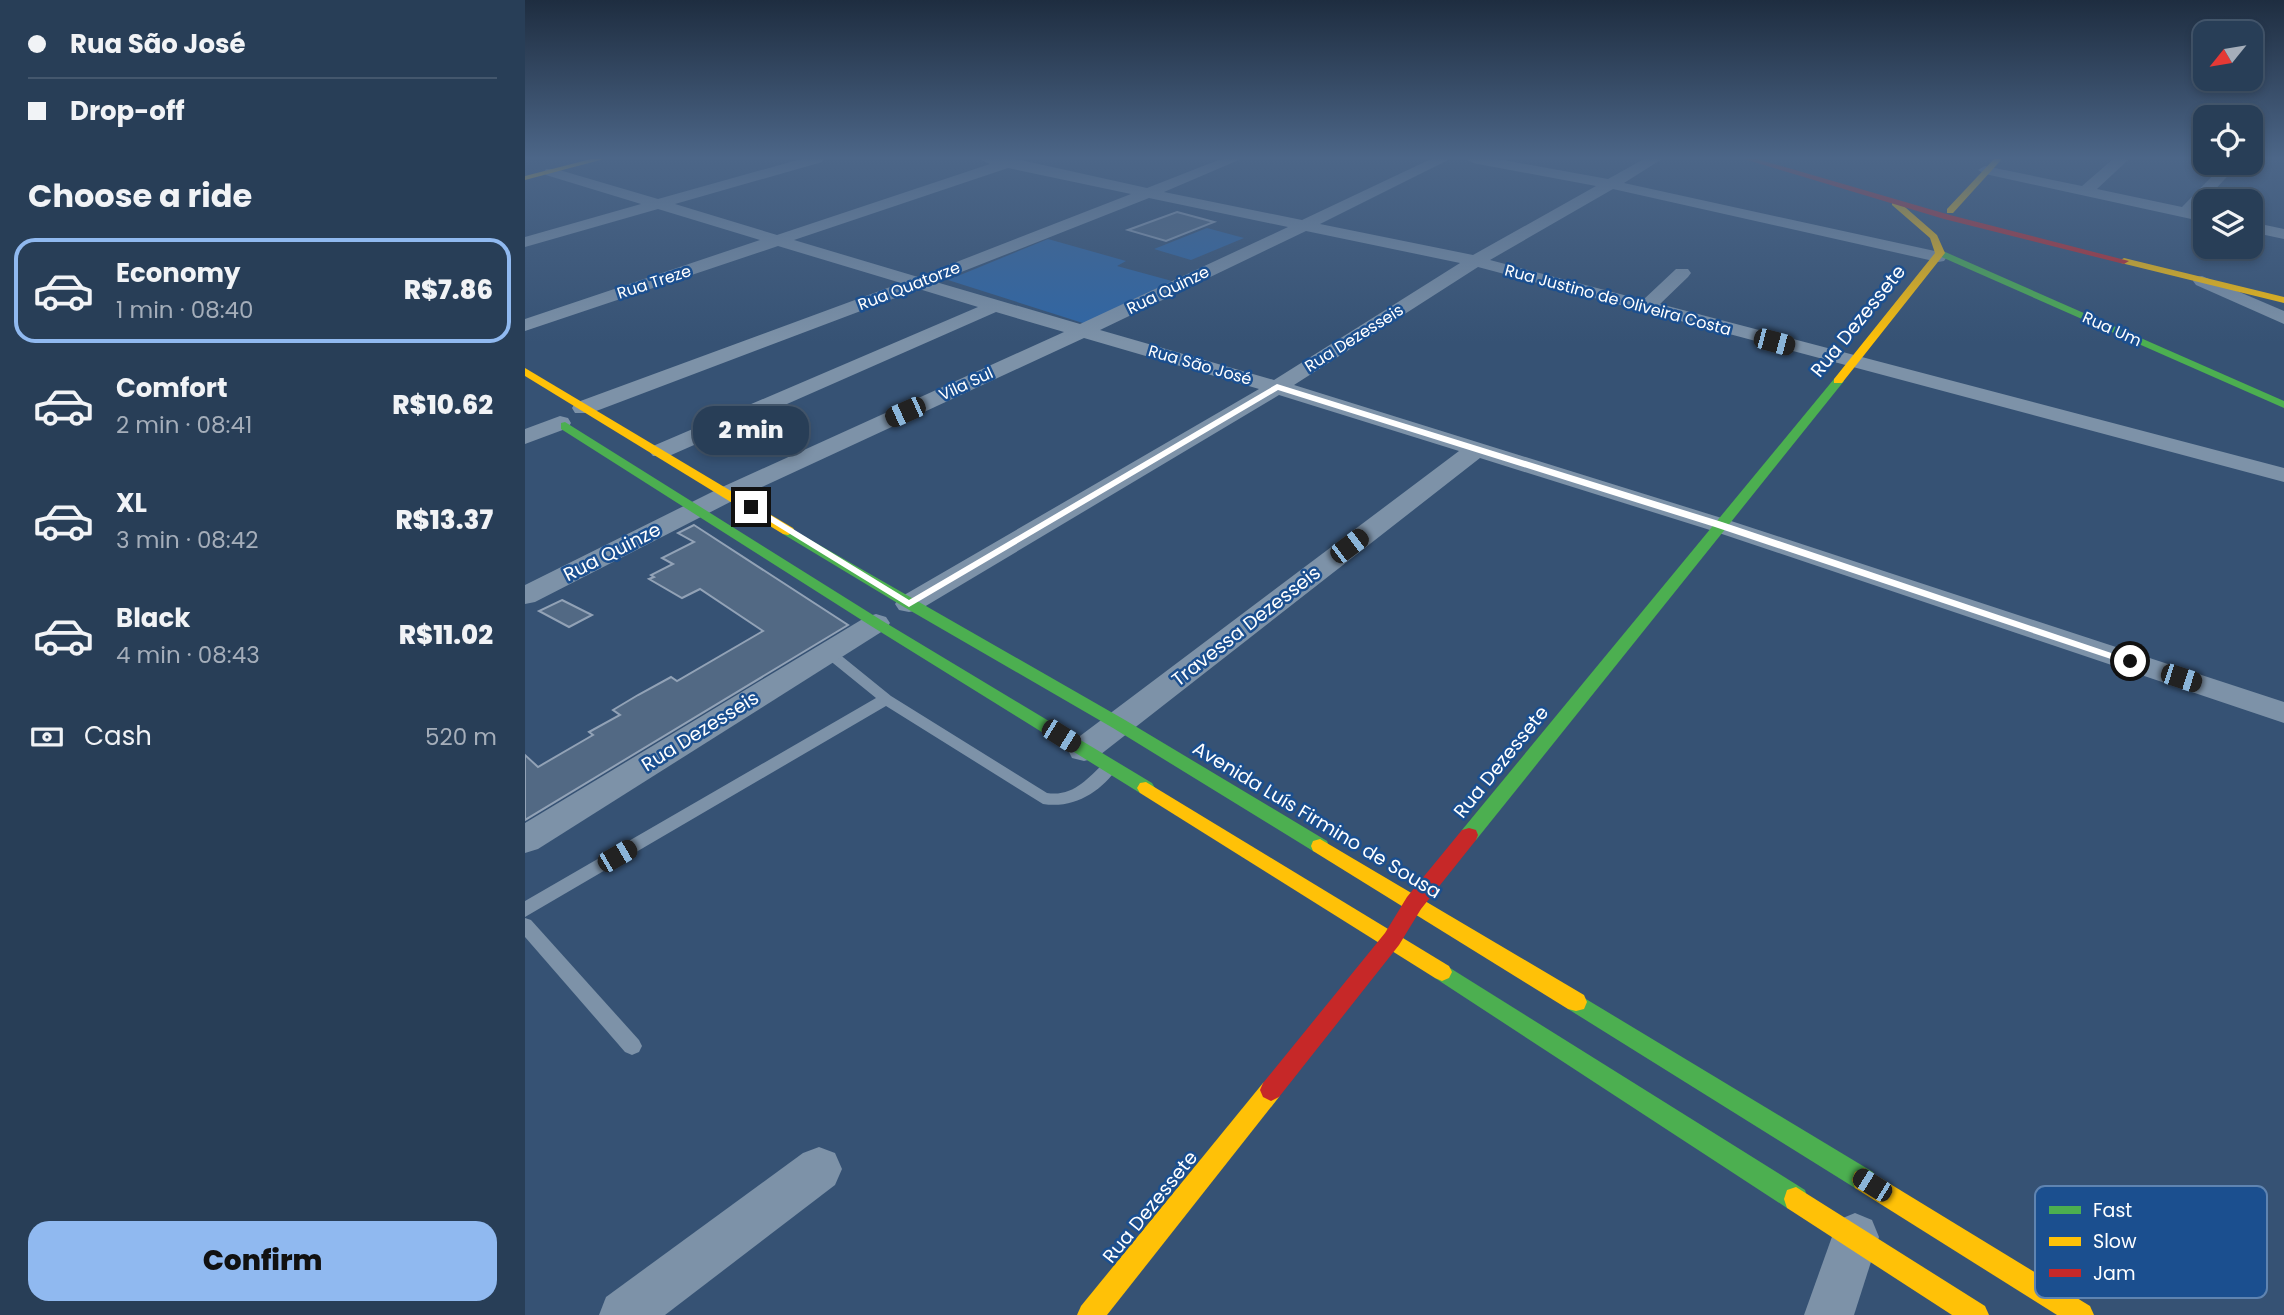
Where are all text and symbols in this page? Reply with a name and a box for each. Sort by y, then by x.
north arrow [2193,21,2263,91]
map controls [2193,21,2263,259]
text: Rua São José [70,26,245,62]
text: Drop-off [70,93,185,129]
button: locate [2193,105,2263,175]
text: Choose a ride [28,173,252,218]
button: layers [2193,189,2263,259]
text: Economy [116,255,240,291]
street label: Rua Quatorze [854,256,964,316]
icon: car [32,259,95,322]
street label: Rua Treze [614,259,694,305]
street label: Rua Justino de Oliveira Costa [1502,259,1734,341]
street label: Rua Dezessete [1804,259,1912,383]
street label: Rua Quinze [1123,260,1213,320]
text: R$7.86 [404,272,493,308]
text: 1 min · 08:40 [116,294,254,326]
street label: Rua Dezesseis [1300,298,1408,378]
street label: Rua Um [2079,306,2145,352]
car [1751,326,1798,358]
street label: Rua São José [1146,339,1255,391]
street label: Vila Sul [935,361,997,407]
text: Comfort [116,370,228,406]
icon: car [32,374,95,437]
text: R$10.62 [392,387,493,423]
car [882,394,929,430]
callout: 2 min [693,406,809,454]
text: 2 min · 08:41 [116,409,252,441]
text: 2 min [719,414,783,446]
text: XL [116,485,147,521]
icon: car [32,489,95,552]
route end [735,491,767,523]
text: R$13.37 [395,502,493,538]
street label: Rua Quinze [559,516,665,588]
text: 3 min · 08:42 [116,524,258,556]
car [1326,525,1373,567]
street label: Travessa Dezesseis [1166,559,1326,693]
text: Black [116,600,190,636]
icon: car [32,604,95,667]
text: R$11.02 [399,617,493,653]
text: 4 min · 08:43 [116,639,260,671]
route start [2114,645,2146,677]
car [2158,662,2205,694]
street label: Rua Dezesseis [636,684,764,778]
street label: Rua Dezessete [1447,700,1555,824]
car [1038,716,1085,756]
icon: cash [28,718,66,756]
text: Cash [84,718,152,754]
text: 520 m [425,721,497,753]
street label: Avenida Luís Firmino de Sousa [1188,735,1446,905]
car [594,836,641,876]
street label: Rua Dezessete [1096,1145,1204,1269]
car [1849,1165,1896,1205]
legend [2035,1186,2267,1298]
text: Fast [2093,1197,2132,1224]
button: Confirm [28,1221,497,1301]
text: Slow [2093,1228,2137,1255]
text: Jam [2093,1260,2135,1287]

